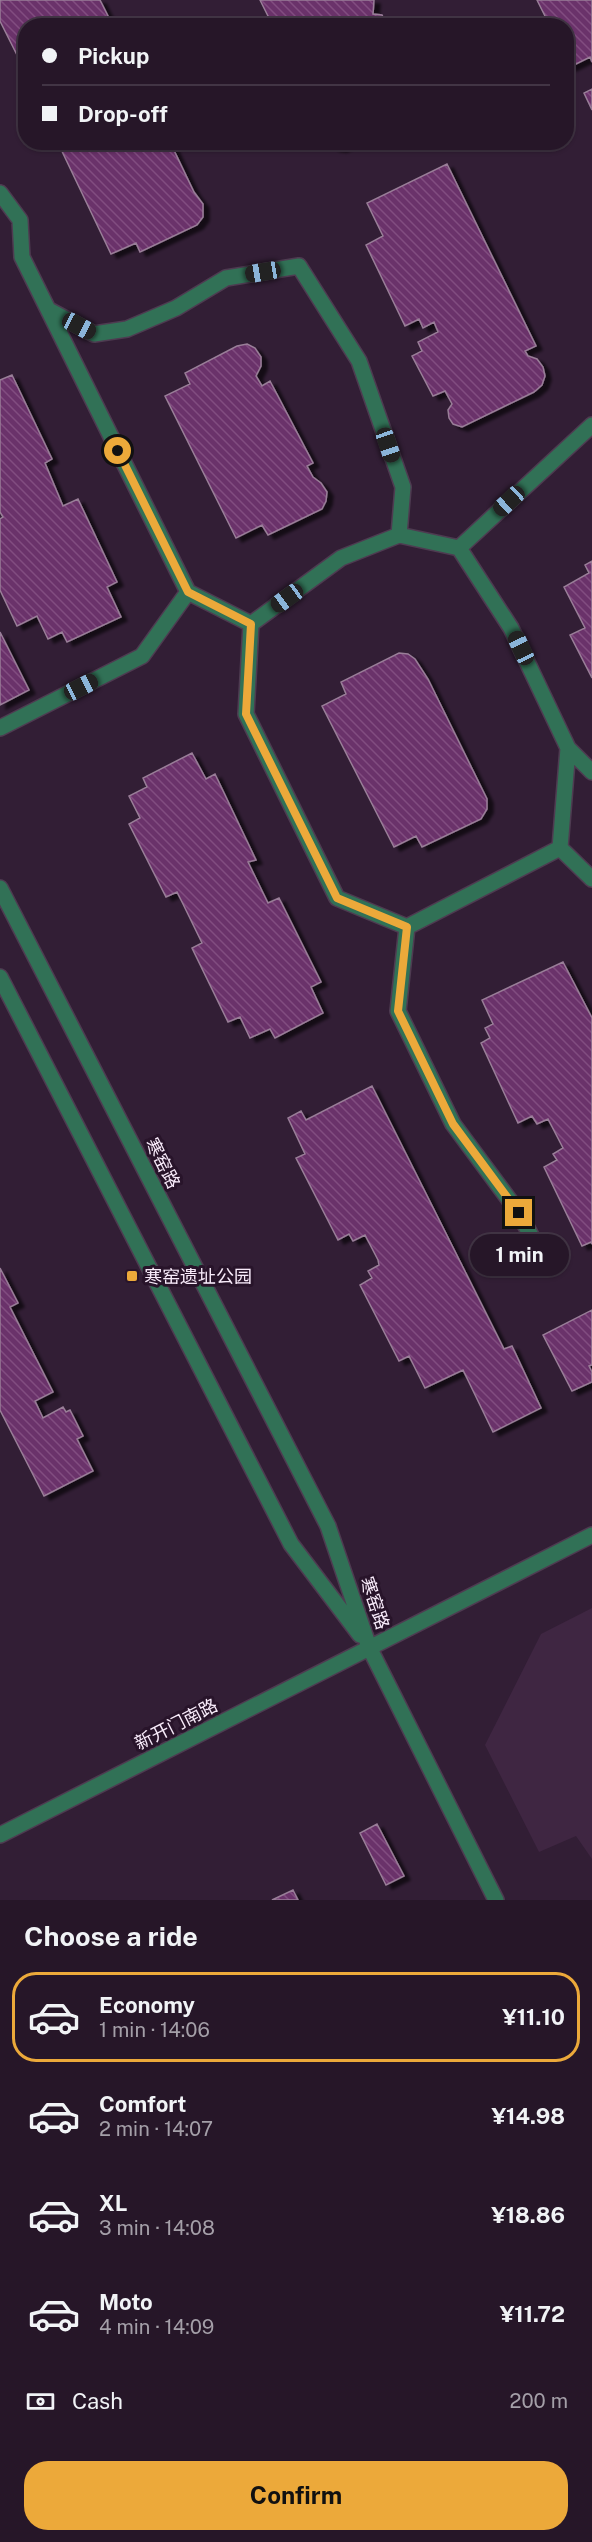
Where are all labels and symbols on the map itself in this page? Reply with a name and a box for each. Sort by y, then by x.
car [244,260,282,284]
car [59,310,99,342]
car [374,425,402,465]
route start [104,437,131,464]
car [490,482,528,520]
car [267,580,307,616]
car [505,628,537,668]
car [61,671,101,703]
street label: 寒窑路 [141,1134,185,1192]
route end [505,1199,532,1226]
callout: 1 min [470,1234,568,1276]
place label: 寒窑遗址公园 [144,1266,252,1287]
marker: 寒窑遗址公园 [125,1269,139,1283]
street label: 寒窑路 [356,1574,394,1632]
street label: 新开门南路 [131,1694,221,1754]

